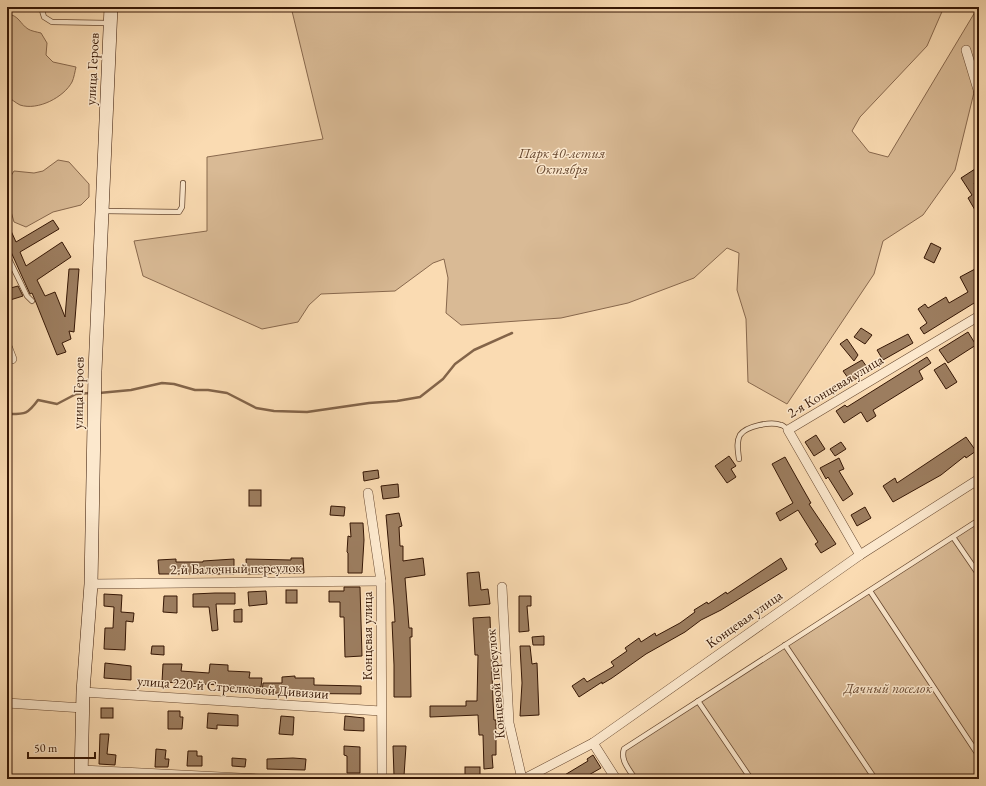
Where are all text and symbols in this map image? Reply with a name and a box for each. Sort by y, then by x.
street label: улица Героев [81,32,103,106]
park label: Парк 40-летия Октября [518,144,606,178]
street label: 2-я Концевая улица [784,350,887,422]
street label: улица Героев [68,357,88,429]
street label: 2-й Балочный переулок [170,558,302,578]
street label: Концевая улица [702,586,786,652]
street label: Концевая улица [358,591,376,681]
street label: Концевой переулок [481,628,509,740]
street label: улица 220-й Стрелковой Дивизии [137,671,330,703]
park label: Дачный поселок [843,679,932,697]
scale bar [28,734,95,760]
text: 50 m [34,740,58,756]

